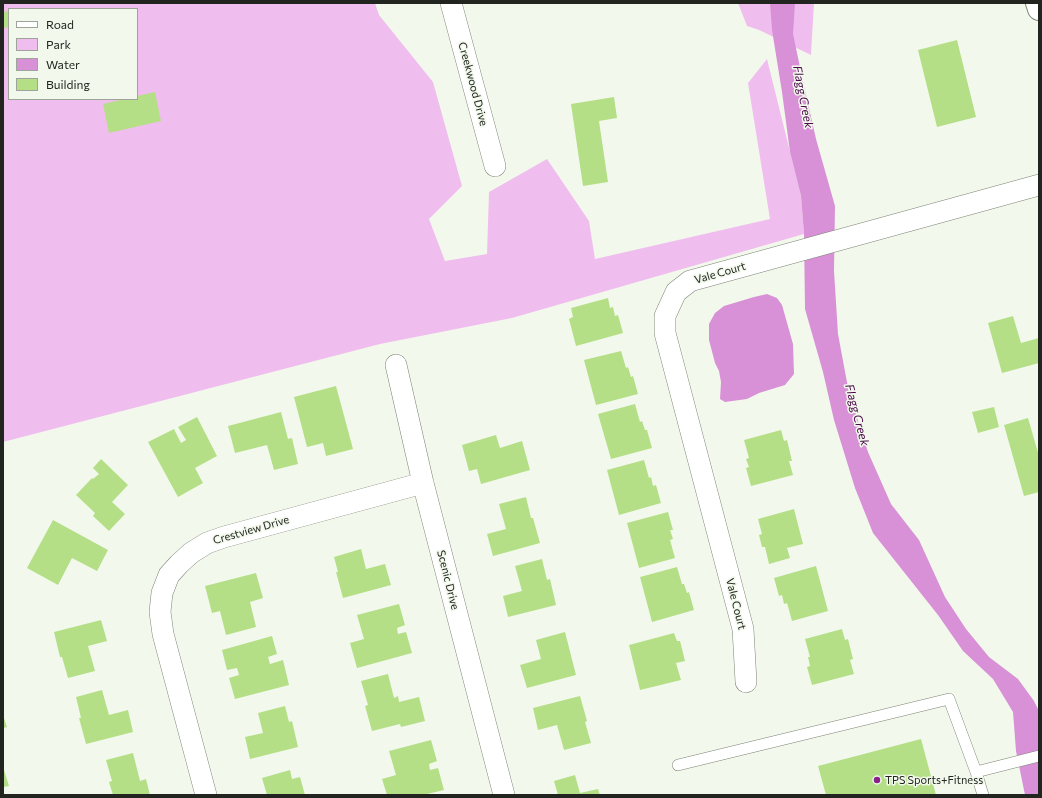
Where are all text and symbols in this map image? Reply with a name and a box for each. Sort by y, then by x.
legend [8,8,138,100]
text: Road [46,17,74,31]
text: Park [46,37,71,51]
street label: Creekwood Drive [455,41,491,127]
text: Water [46,57,80,71]
water label: Flagg Creek [790,64,816,130]
text: Building [46,77,90,91]
street label: Vale Court [693,259,747,287]
water label: Flagg Creek [842,382,872,448]
street label: Crestview Drive [211,513,291,547]
street label: Scenic Drive [434,549,462,611]
street label: Vale Court [723,577,749,631]
place label: TPS Sports+Fitness [885,773,983,787]
marker: TPS Sports+Fitness [872,775,882,785]

